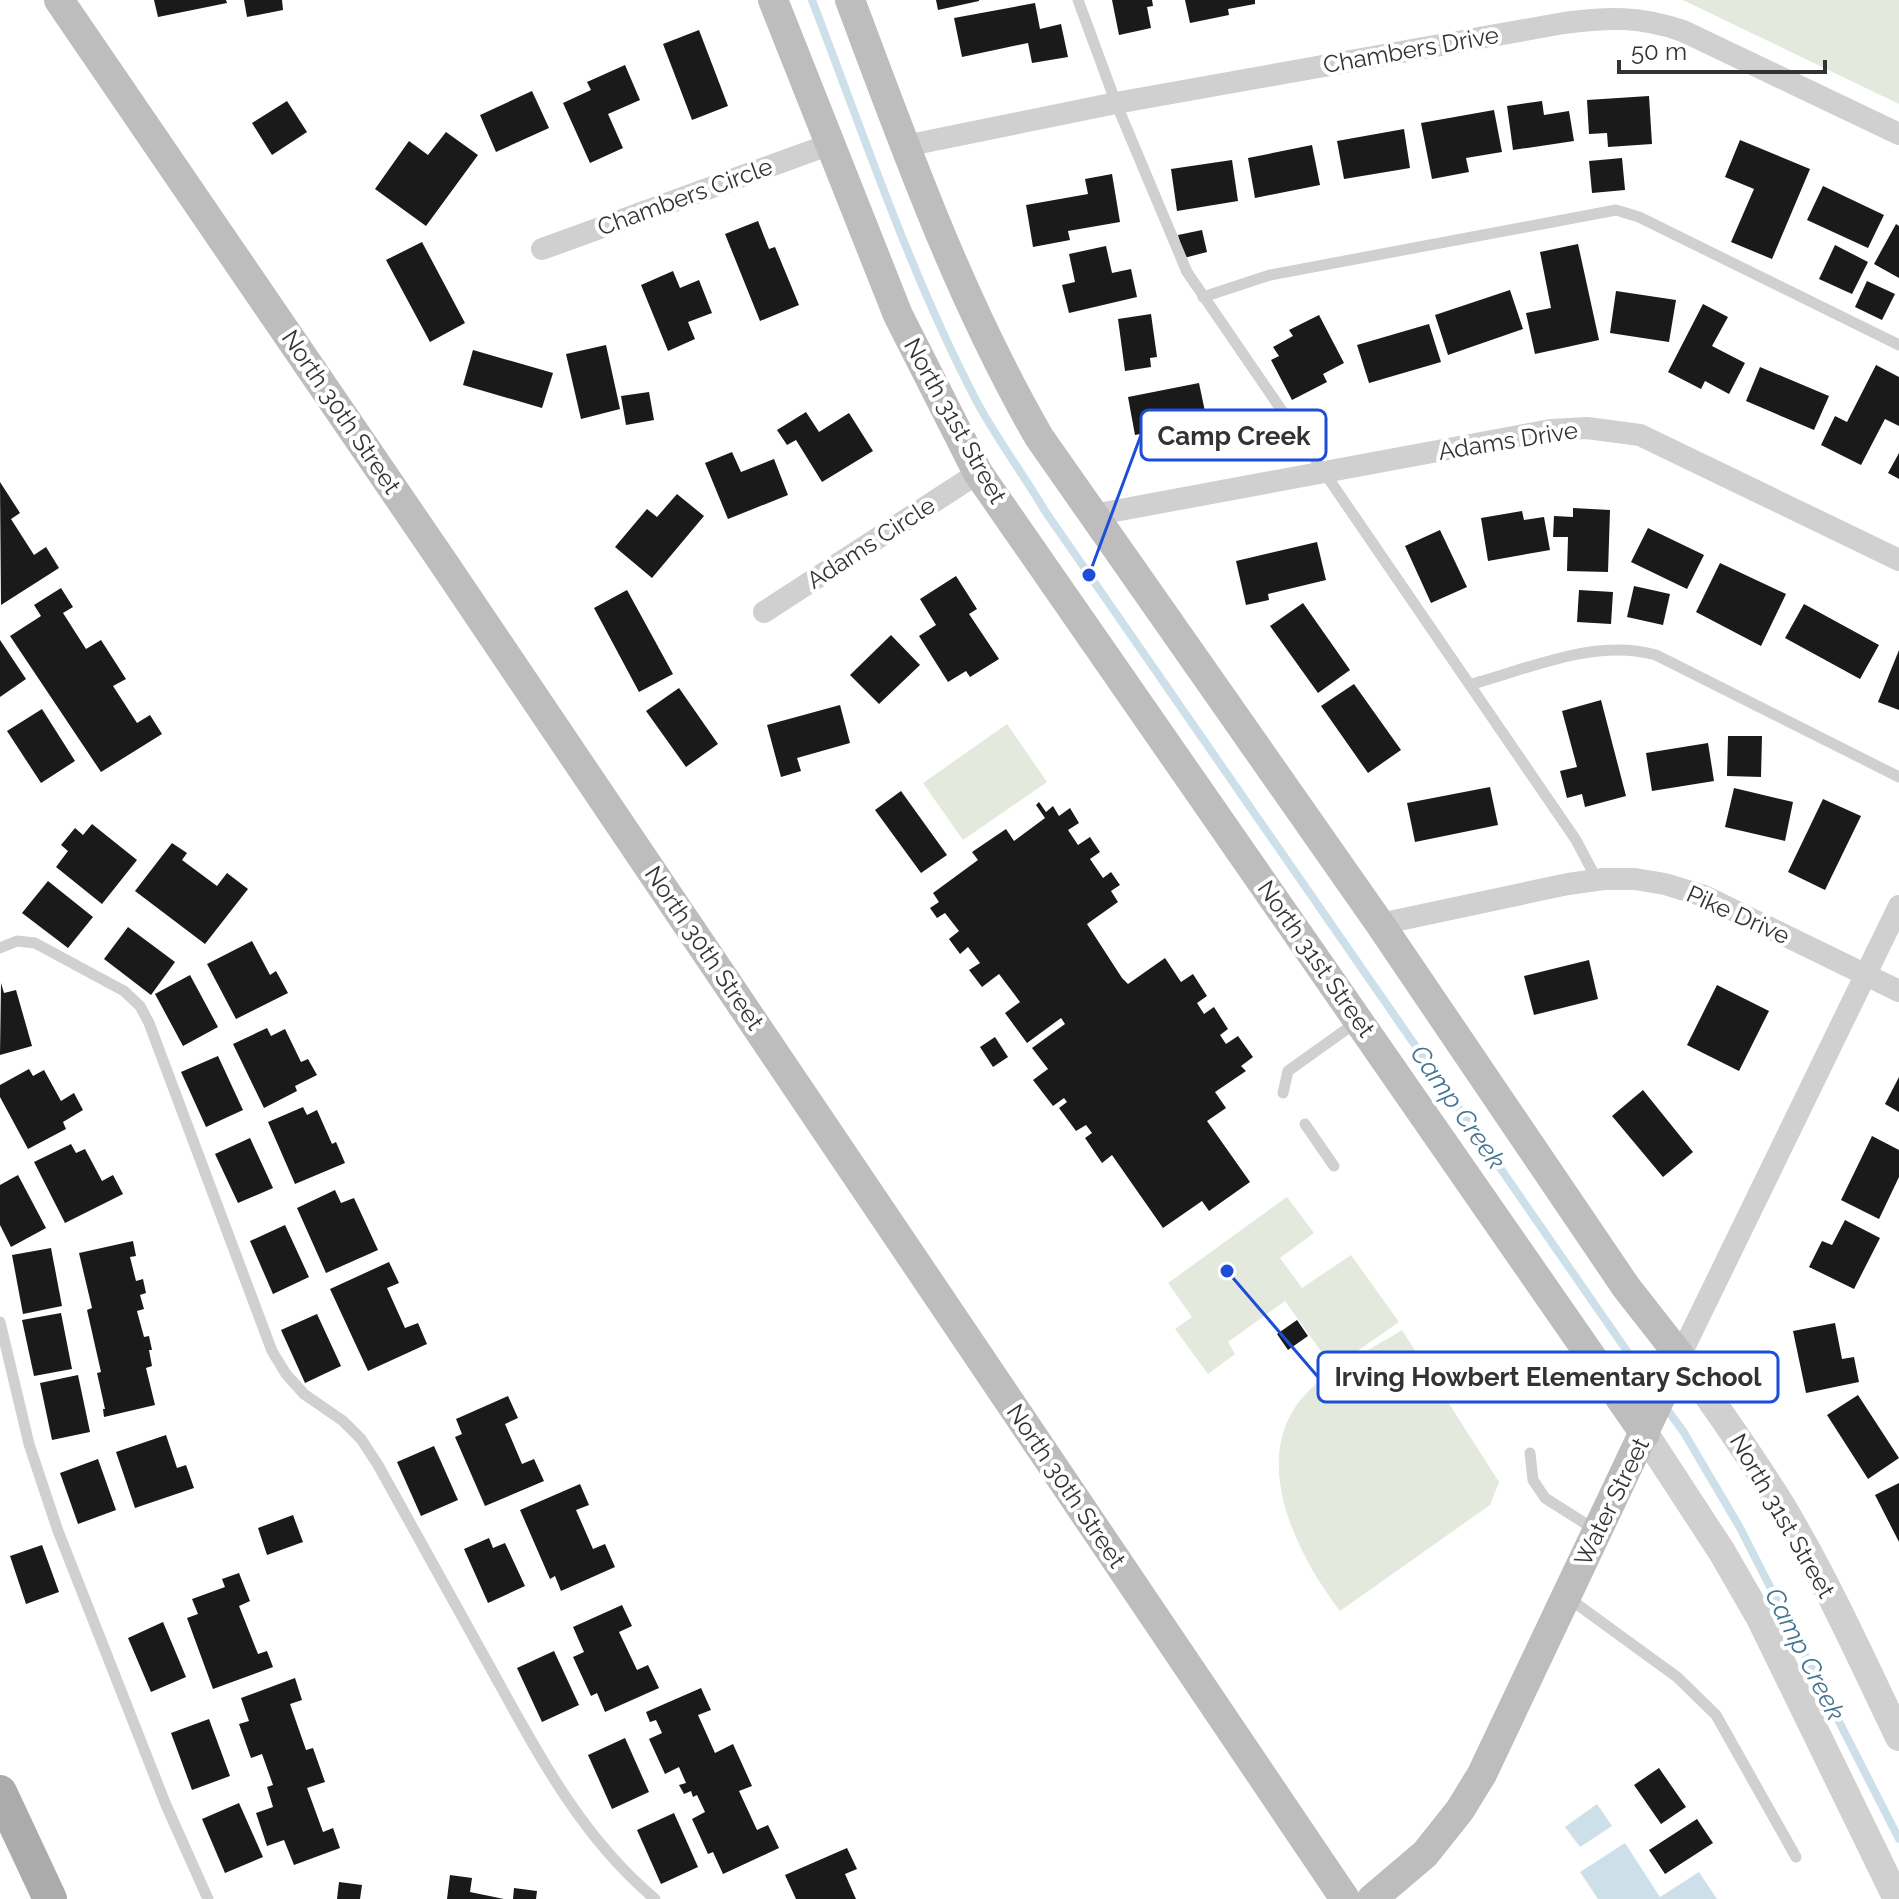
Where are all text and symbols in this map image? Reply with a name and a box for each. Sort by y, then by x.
street label: Chambers Drive [1321,20,1501,79]
scale bar [1619,24,1825,74]
text: 50 m [1631,37,1687,66]
street label: Chambers Circle [593,151,776,242]
street label: North 30th Street [276,324,407,499]
street label: North 31st Street [898,333,1013,508]
callout: Camp Creek [1141,410,1326,460]
street label: Adams Drive [1436,415,1580,466]
text: Camp Creek [1157,421,1311,451]
street label: Adams Circle [801,490,940,595]
street label: North 30th Street [639,860,770,1035]
street label: North 31st Street [1252,875,1381,1043]
street label: Pike Drive [1682,879,1794,950]
water label: Camp Creek [1404,1039,1512,1175]
callout: Irving Howbert Elementary School [1318,1352,1778,1402]
text: Irving Howbert Elementary School [1334,1362,1762,1392]
street label: North 30th Street [1001,1398,1132,1573]
street label: North 31st Street [1724,1429,1841,1603]
street label: Water Street [1568,1433,1655,1571]
water label: Camp Creek [1759,1583,1851,1725]

